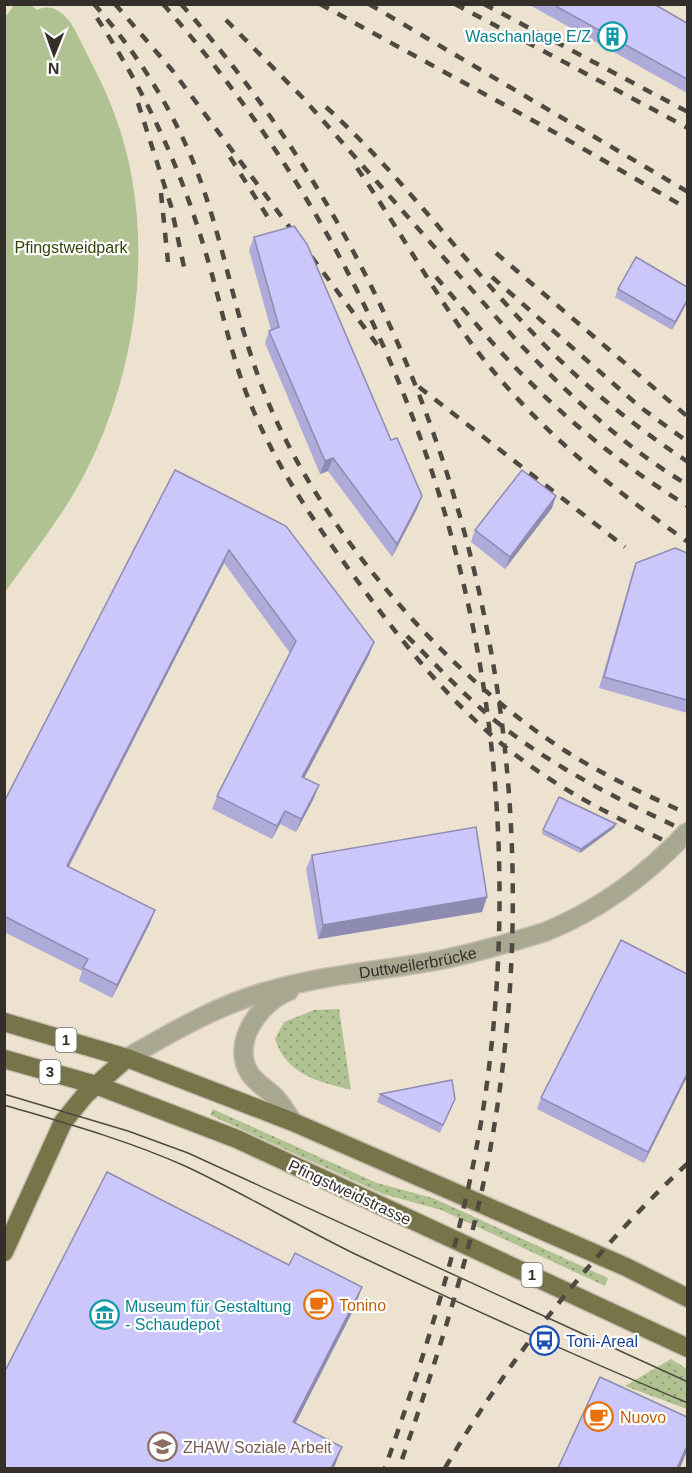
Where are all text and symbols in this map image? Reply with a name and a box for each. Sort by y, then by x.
building icon: Waschanlage E/Z [596,20,628,52]
north arrow [24,24,84,84]
place label: Waschanlage E/Z [465,28,591,45]
text: N [48,60,60,77]
park label: Pfingstweidpark [15,239,128,256]
street label: Duttweilerbrücke [358,944,479,981]
road number: 1 [56,1028,76,1052]
road number: 3 [40,1060,60,1084]
street label: Pfingstweidstrasse [286,1157,414,1228]
road number: 1 [522,1263,542,1287]
cafe icon: Tonino [302,1289,334,1321]
place label: Tonino [339,1297,386,1314]
place label: Museum für Gestaltung - Schaudepot [125,1298,291,1333]
museum icon: Museum für Gestaltung - Schaudepot [88,1299,120,1331]
bus stop icon: Toni-Areal [529,1325,561,1357]
place label: Toni-Areal [566,1333,638,1350]
cafe icon: Nuovo [583,1401,615,1433]
place label: Nuovo [620,1409,666,1426]
school or university icon: ZHAW Soziale Arbeit [146,1431,178,1463]
place label: ZHAW Soziale Arbeit [183,1439,332,1456]

